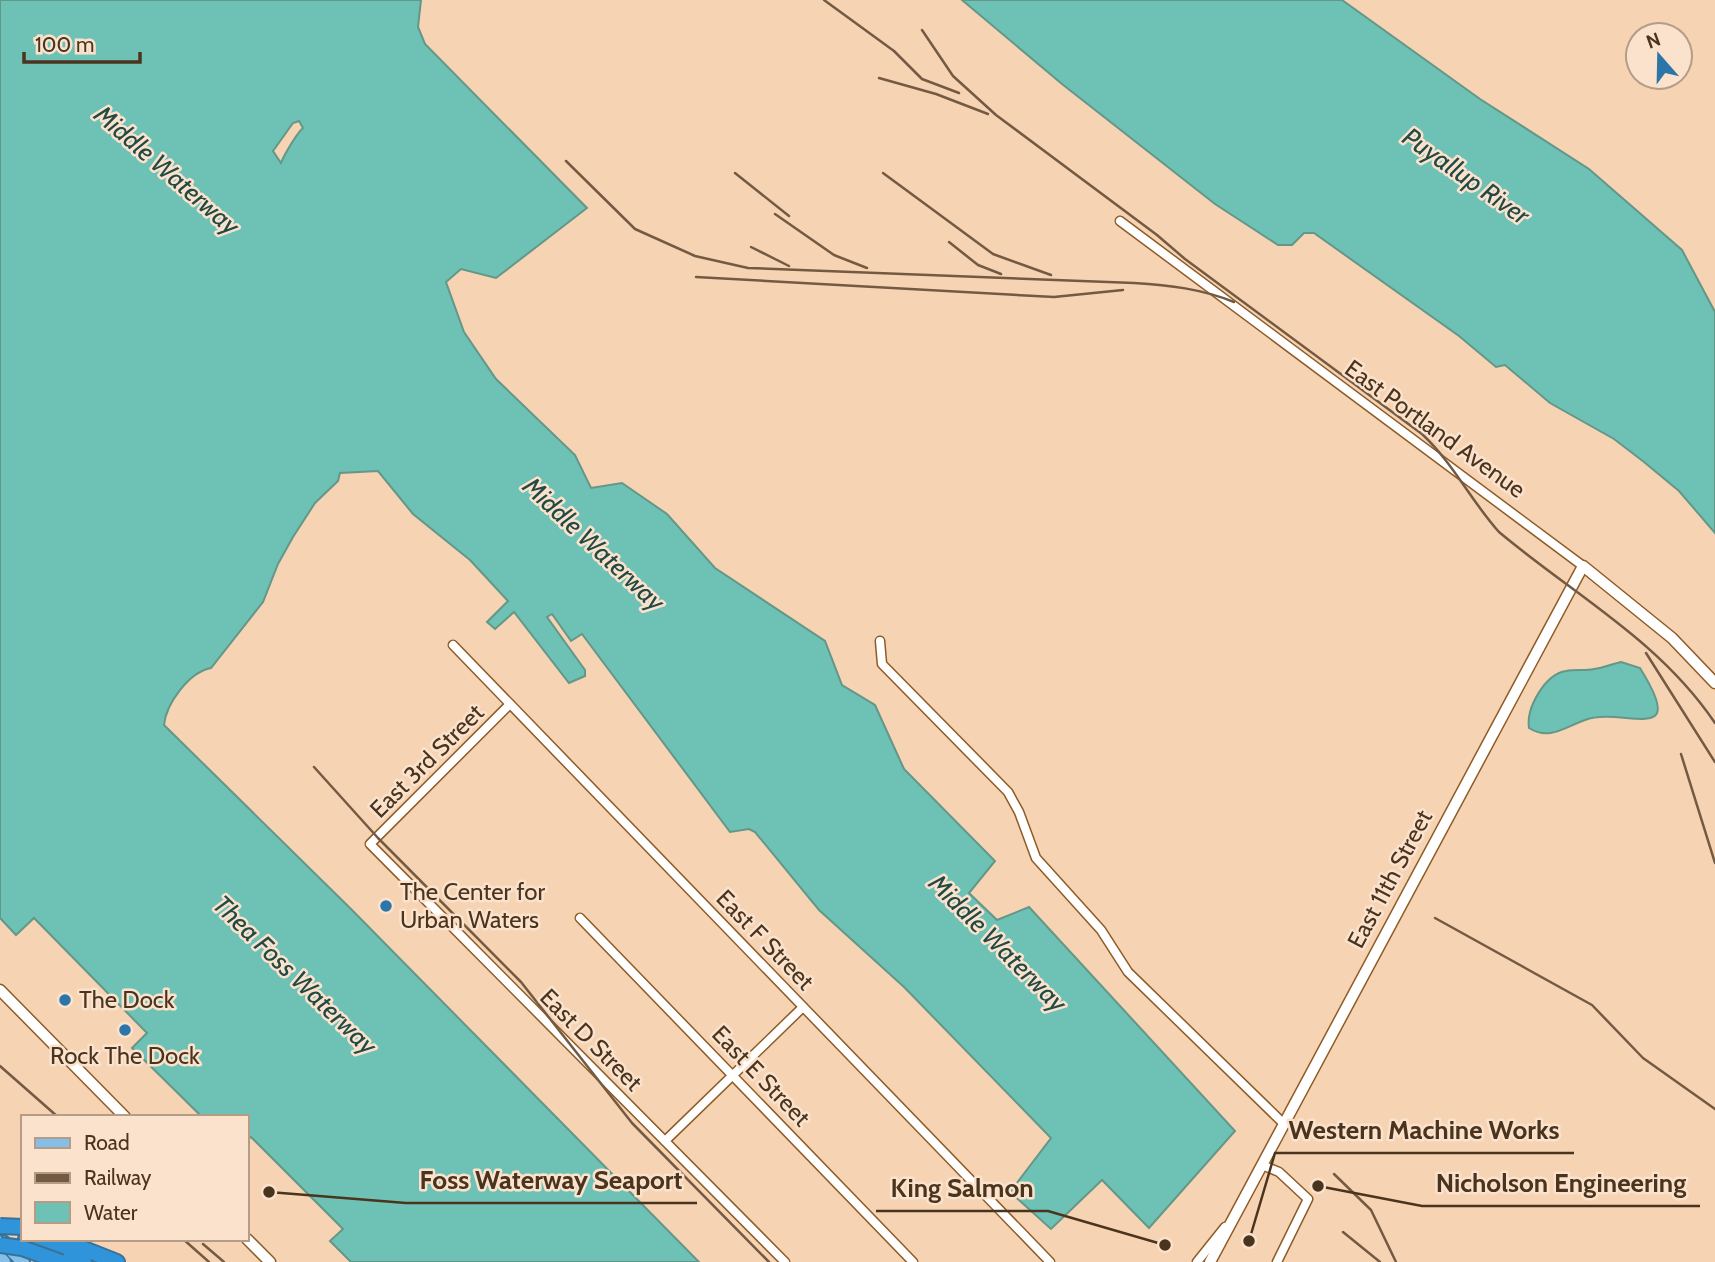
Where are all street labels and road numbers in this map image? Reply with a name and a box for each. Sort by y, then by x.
street label: East Portland Avenue [1339,353,1531,504]
street label: East 3rd Street [364,698,490,824]
street label: East 11th Street [1341,805,1438,953]
street label: East F Street [711,884,820,996]
street label: East D Street [534,982,649,1097]
street label: East E Street [706,1019,816,1132]

